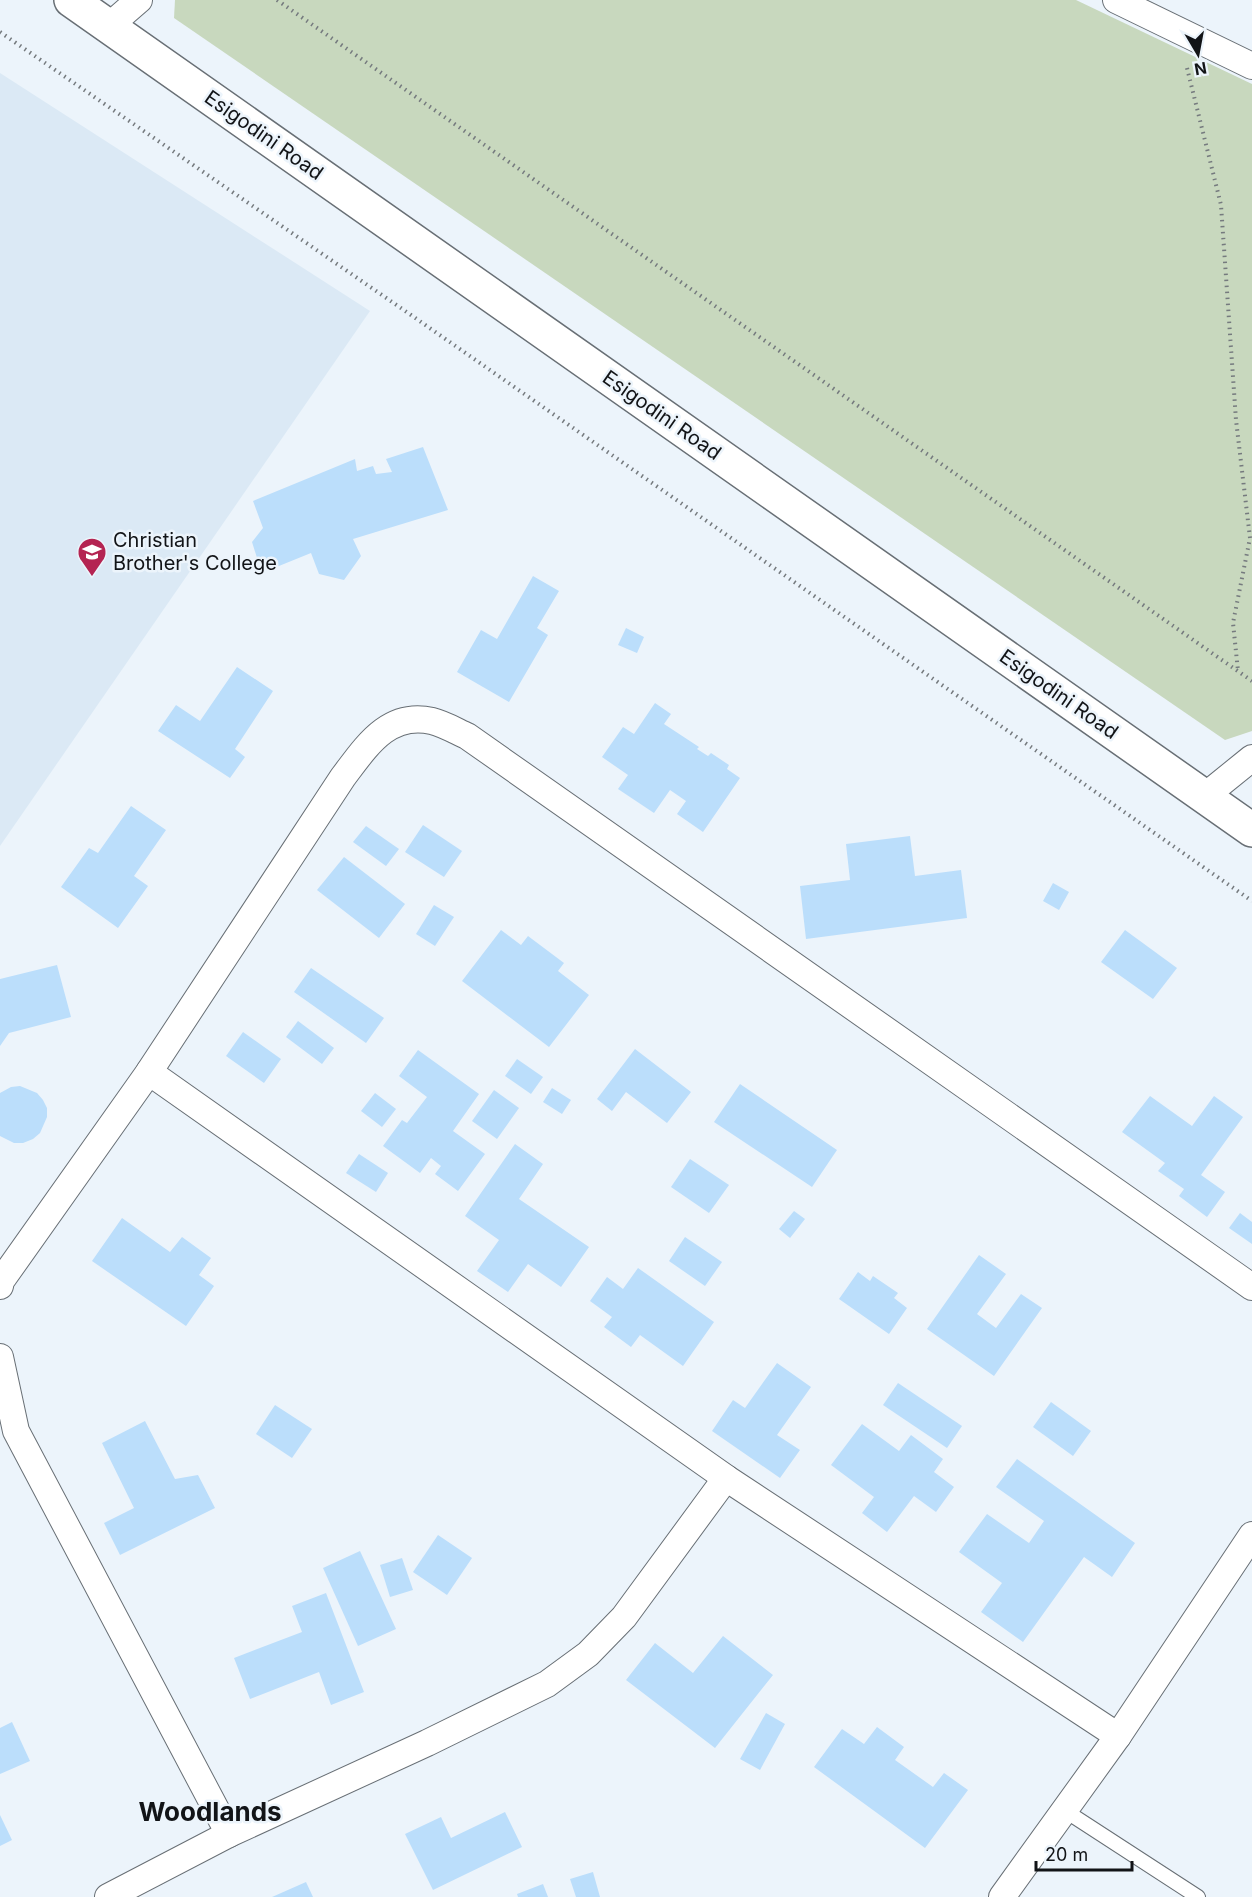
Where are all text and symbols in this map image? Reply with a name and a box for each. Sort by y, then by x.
north arrow [1168,24,1228,84]
text: N [1193,58,1208,80]
street label: Esigodini Road [200,85,328,185]
street label: Esigodini Road [598,365,726,465]
place label: Christian Brother's College [113,528,277,575]
school or university icon: Christian Brother's College [76,536,108,578]
street label: Esigodini Road [995,644,1123,744]
district label: Woodlands [138,1796,282,1827]
scale bar [1036,1834,1132,1872]
text: 20 m [1045,1844,1088,1865]

